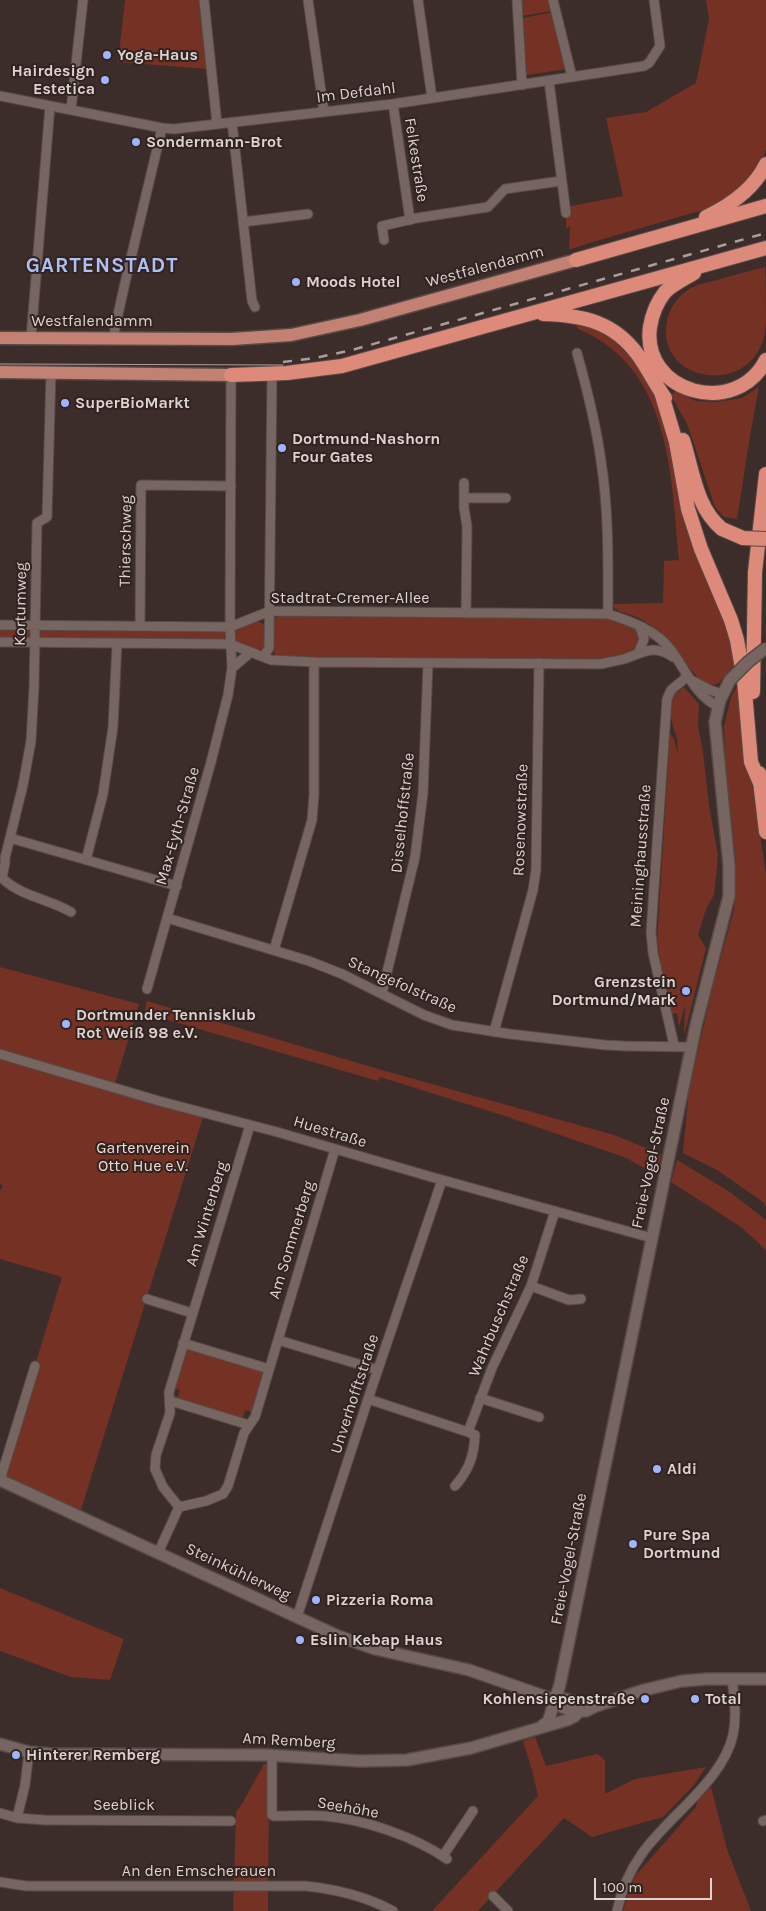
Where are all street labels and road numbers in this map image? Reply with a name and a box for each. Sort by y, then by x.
street label: Im Defdahl [315,79,397,107]
street label: Felkestraße [400,117,432,203]
street label: Westfalendamm [424,242,546,292]
street label: Westfalendamm [31,311,153,331]
street label: Thierschweg [116,495,136,587]
street label: Kortumweg [11,562,31,646]
street label: Stadtrat-Cremer-Allee [270,588,430,608]
street label: Disselhoffstraße [387,752,419,874]
street label: Rosenowstraße [509,764,533,876]
street label: Max-Eyth-Straße [152,765,204,887]
street label: Meininghausstraße [626,784,656,928]
street label: Stangefolstraße [345,952,459,1018]
street label: Freie-Vogel-Straße [628,1096,674,1230]
street label: Huestraße [291,1112,369,1152]
street label: Am Winterberg [182,1159,232,1269]
street label: Am Sommerberg [265,1179,319,1301]
street label: Wahrbuschstraße [465,1252,533,1380]
street label: Unverhofftstraße [327,1332,383,1456]
street label: Freie-Vogel-Straße [547,1492,591,1626]
street label: Steinkühlerweg [182,1539,294,1605]
street label: Am Remberg [242,1729,336,1753]
street label: Seehöhe [316,1793,380,1823]
street label: Seeblick [93,1795,155,1815]
street label: An den Emscherauen [122,1861,276,1881]

